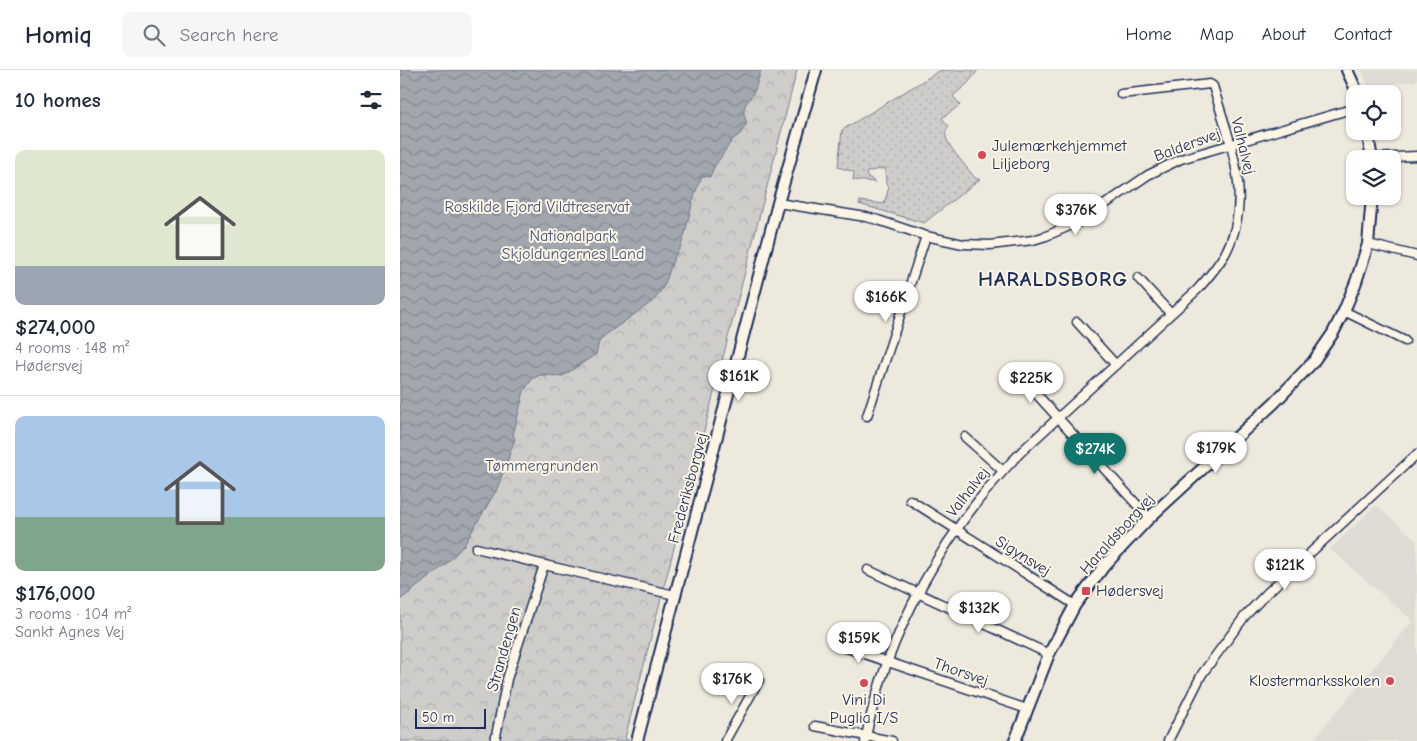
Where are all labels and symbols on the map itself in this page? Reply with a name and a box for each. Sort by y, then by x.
street label: Valhalvej [1227,116,1259,176]
street label: Baldersvej [1151,125,1223,165]
place label: Julemærkehjemmet Liljeborg [992,137,1127,173]
marker: Julemærkehjemmet Liljeborg [976,149,988,161]
pin: $376K [1041,194,1111,236]
park label: Roskilde Fjord Vildtreservat [444,198,630,216]
park label: Nationalpark Skjoldungernes Land [502,227,644,263]
district label: HARALDSBORG [978,267,1128,291]
pin: $166K [851,280,921,323]
pin: $161K [704,360,774,402]
pin: $225K [996,362,1066,404]
street label: Frederiksborgvej [665,431,711,545]
pin: $274K [1060,432,1130,475]
pin: $179K [1181,432,1251,474]
park label: Tømmergrunden [485,457,599,475]
street label: Valhalvej [943,464,993,520]
street label: Haraldsborgvej [1076,490,1158,578]
street label: Sigynsvej [992,532,1054,580]
pin: $121K [1250,548,1320,591]
place label: Hødersvej [1096,582,1164,600]
marker: Hødersvej [1080,585,1092,597]
pin: $132K [944,592,1014,634]
street label: Strandengen [483,605,525,693]
pin: $159K [824,622,894,664]
street label: Thorsvej [931,654,991,690]
pin: $176K [697,662,767,705]
place label: Klostermarksskolen [1249,672,1380,690]
marker: Klostermarksskolen [1384,675,1396,687]
marker: Vini Di Puglia I/S [858,677,870,689]
place label: Vini Di Puglia I/S [830,691,898,727]
scale bar [415,706,486,729]

